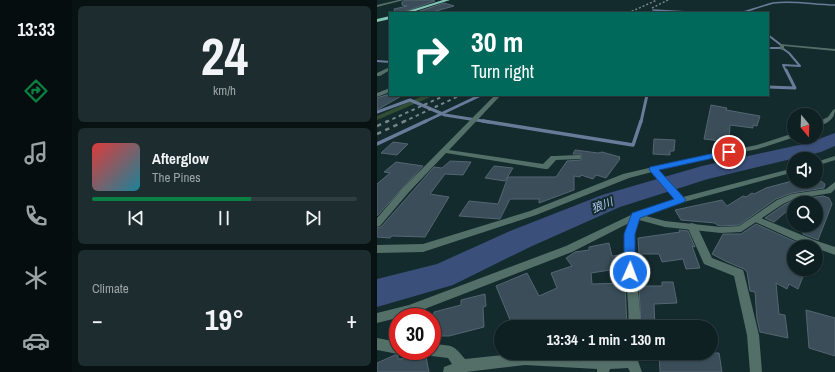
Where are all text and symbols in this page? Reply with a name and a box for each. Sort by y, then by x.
text: 13:33 [17,17,55,42]
text: 24 [201,21,248,91]
text: 30 m [471,23,523,61]
icon: right [405,28,457,80]
text: Turn right [471,59,534,84]
icon: directions [22,77,50,105]
text: km/h [213,82,236,99]
north arrow [787,108,823,144]
map controls [787,108,823,276]
pin [712,135,746,169]
icon: music [22,139,50,167]
icon: arrive [718,141,740,163]
text: Afterglow [152,148,209,169]
button: sound [787,152,823,188]
text: The Pines [152,169,201,186]
water label: 狼川 [589,194,616,216]
button: search [787,196,823,232]
icon: phone [22,202,50,230]
icon: previous [125,207,147,229]
icon: pause [213,207,235,229]
icon: next [302,207,324,229]
button: layers [787,240,823,276]
position arrow [609,251,651,293]
icon: climate [22,264,50,292]
text: Climate [92,280,129,297]
text: 19° [205,299,244,339]
text: − [92,305,103,335]
text: + [346,305,357,335]
speed limit sign: 30 [389,308,441,360]
icon: car [22,327,50,355]
text: 13:34 · 1 min · 130 m [547,329,665,350]

